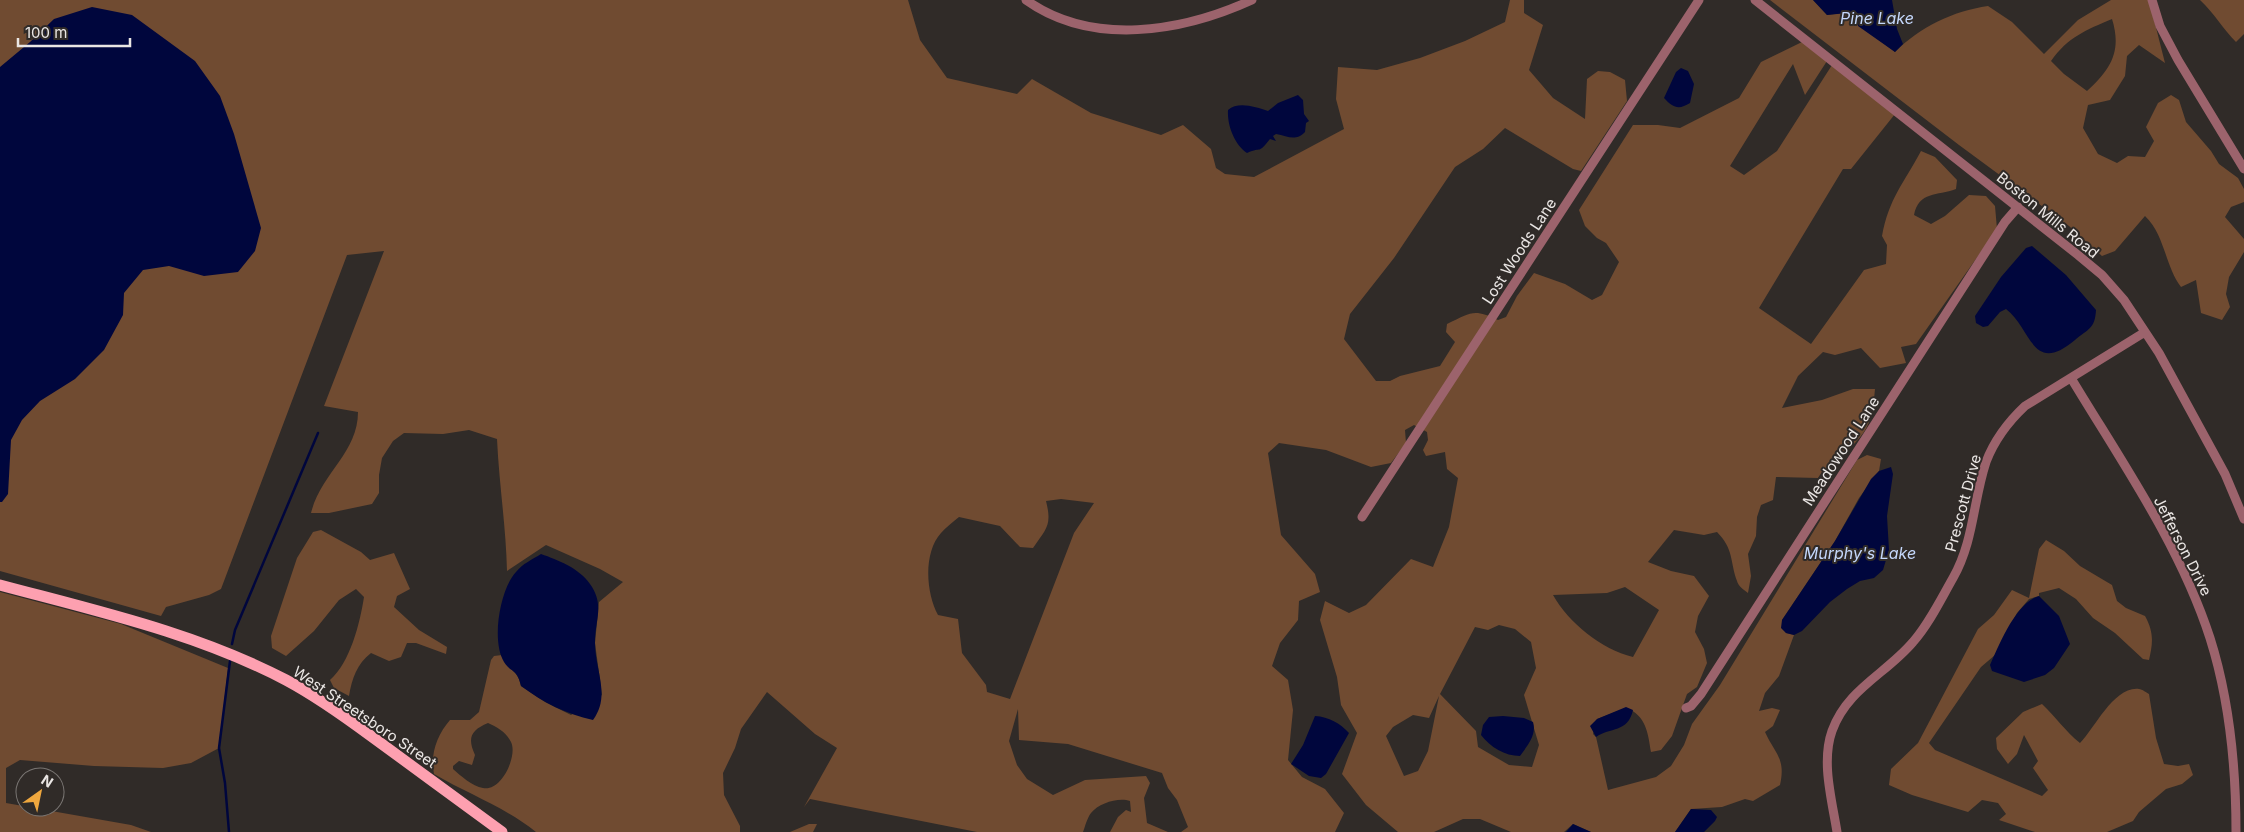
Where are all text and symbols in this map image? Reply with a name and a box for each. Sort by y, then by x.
water label: Pine Lake [1840,8,1914,28]
scale bar [18,15,130,47]
text: 100 m [25,23,67,42]
street label: Boston Mills Road [1993,168,2103,262]
street label: Lost Woods Lane [1478,195,1560,307]
street label: Meadowood Lane [1799,393,1883,509]
street label: Prescott Drive [1941,452,1985,554]
street label: Jefferson Drive [2150,493,2216,599]
water label: Murphy's Lake [1804,543,1916,563]
street label: West Streetsboro Street [290,662,440,772]
north arrow [15,767,65,817]
text: N [38,771,56,791]

